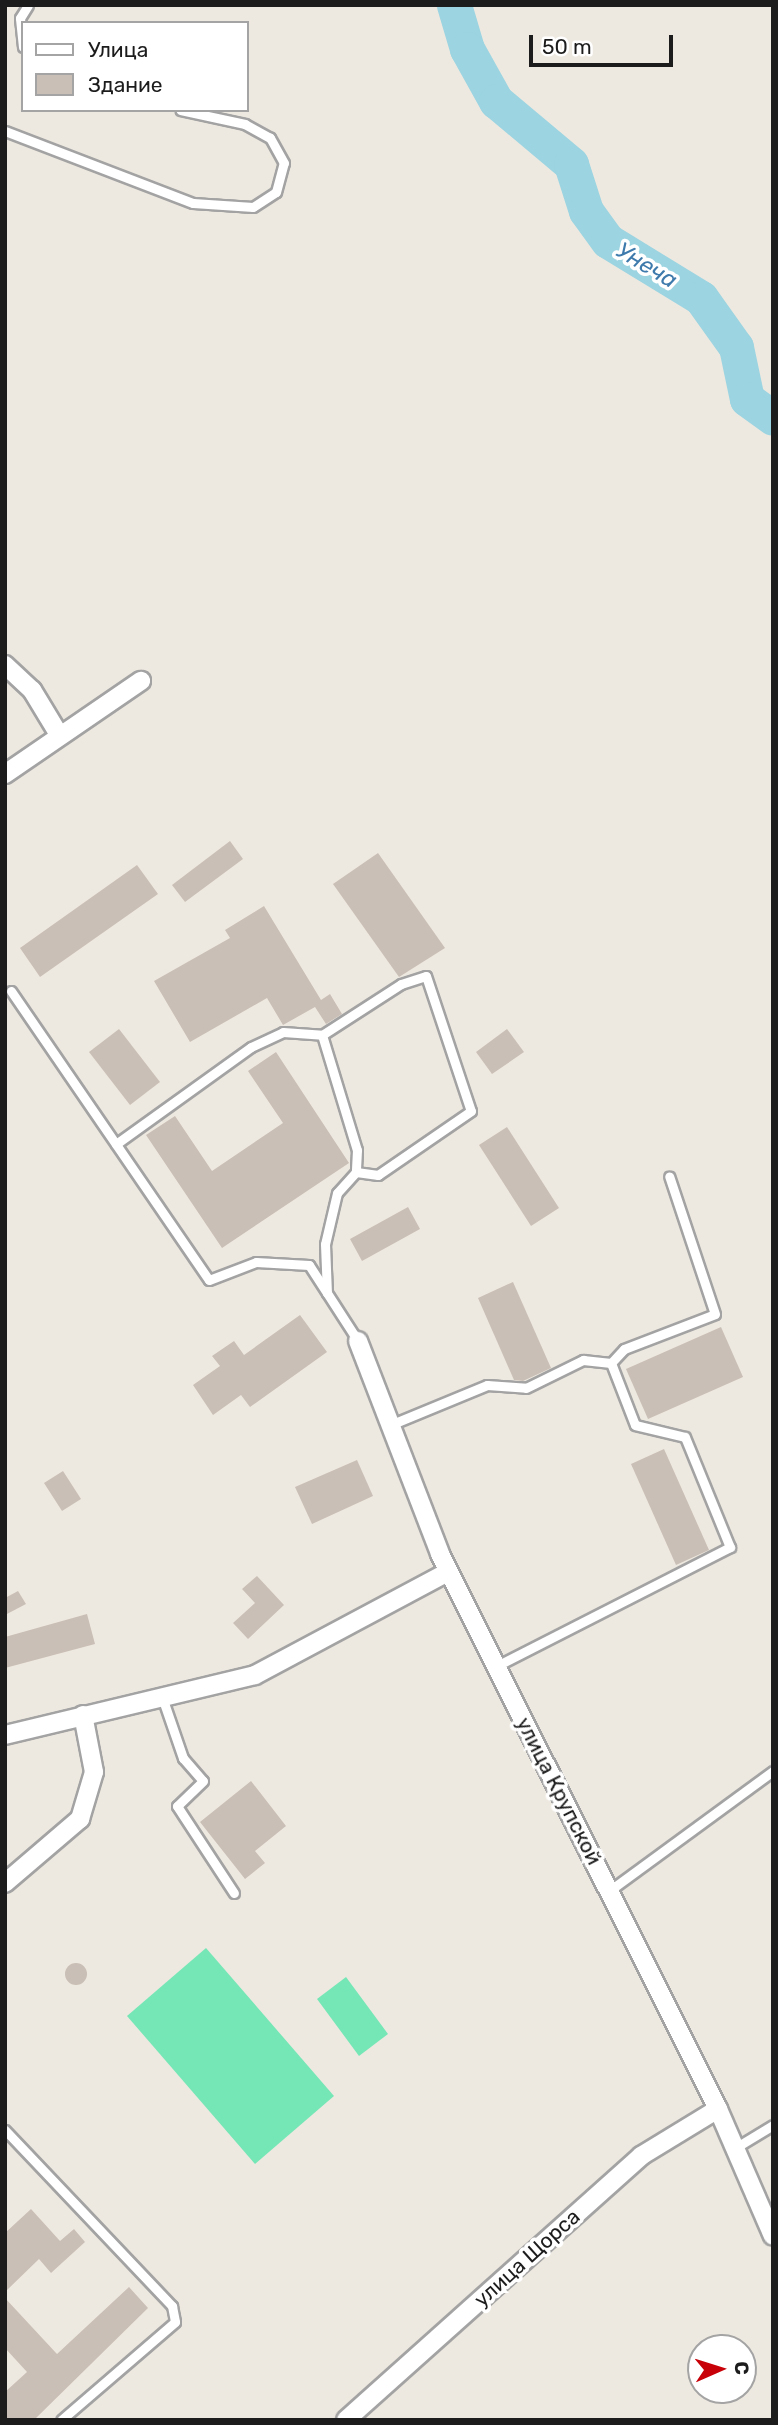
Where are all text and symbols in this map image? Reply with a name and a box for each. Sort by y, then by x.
legend [21,21,248,112]
scale bar [533,21,676,65]
text: 50 m [542,34,592,59]
text: Улица [88,37,148,62]
text: Здание [88,72,163,97]
water label: Унеча [612,236,682,294]
street label: улица Крупской [511,1713,607,1869]
street label: улица Щорса [469,2204,585,2312]
north arrow [687,2334,757,2404]
text: С [730,2361,753,2375]

